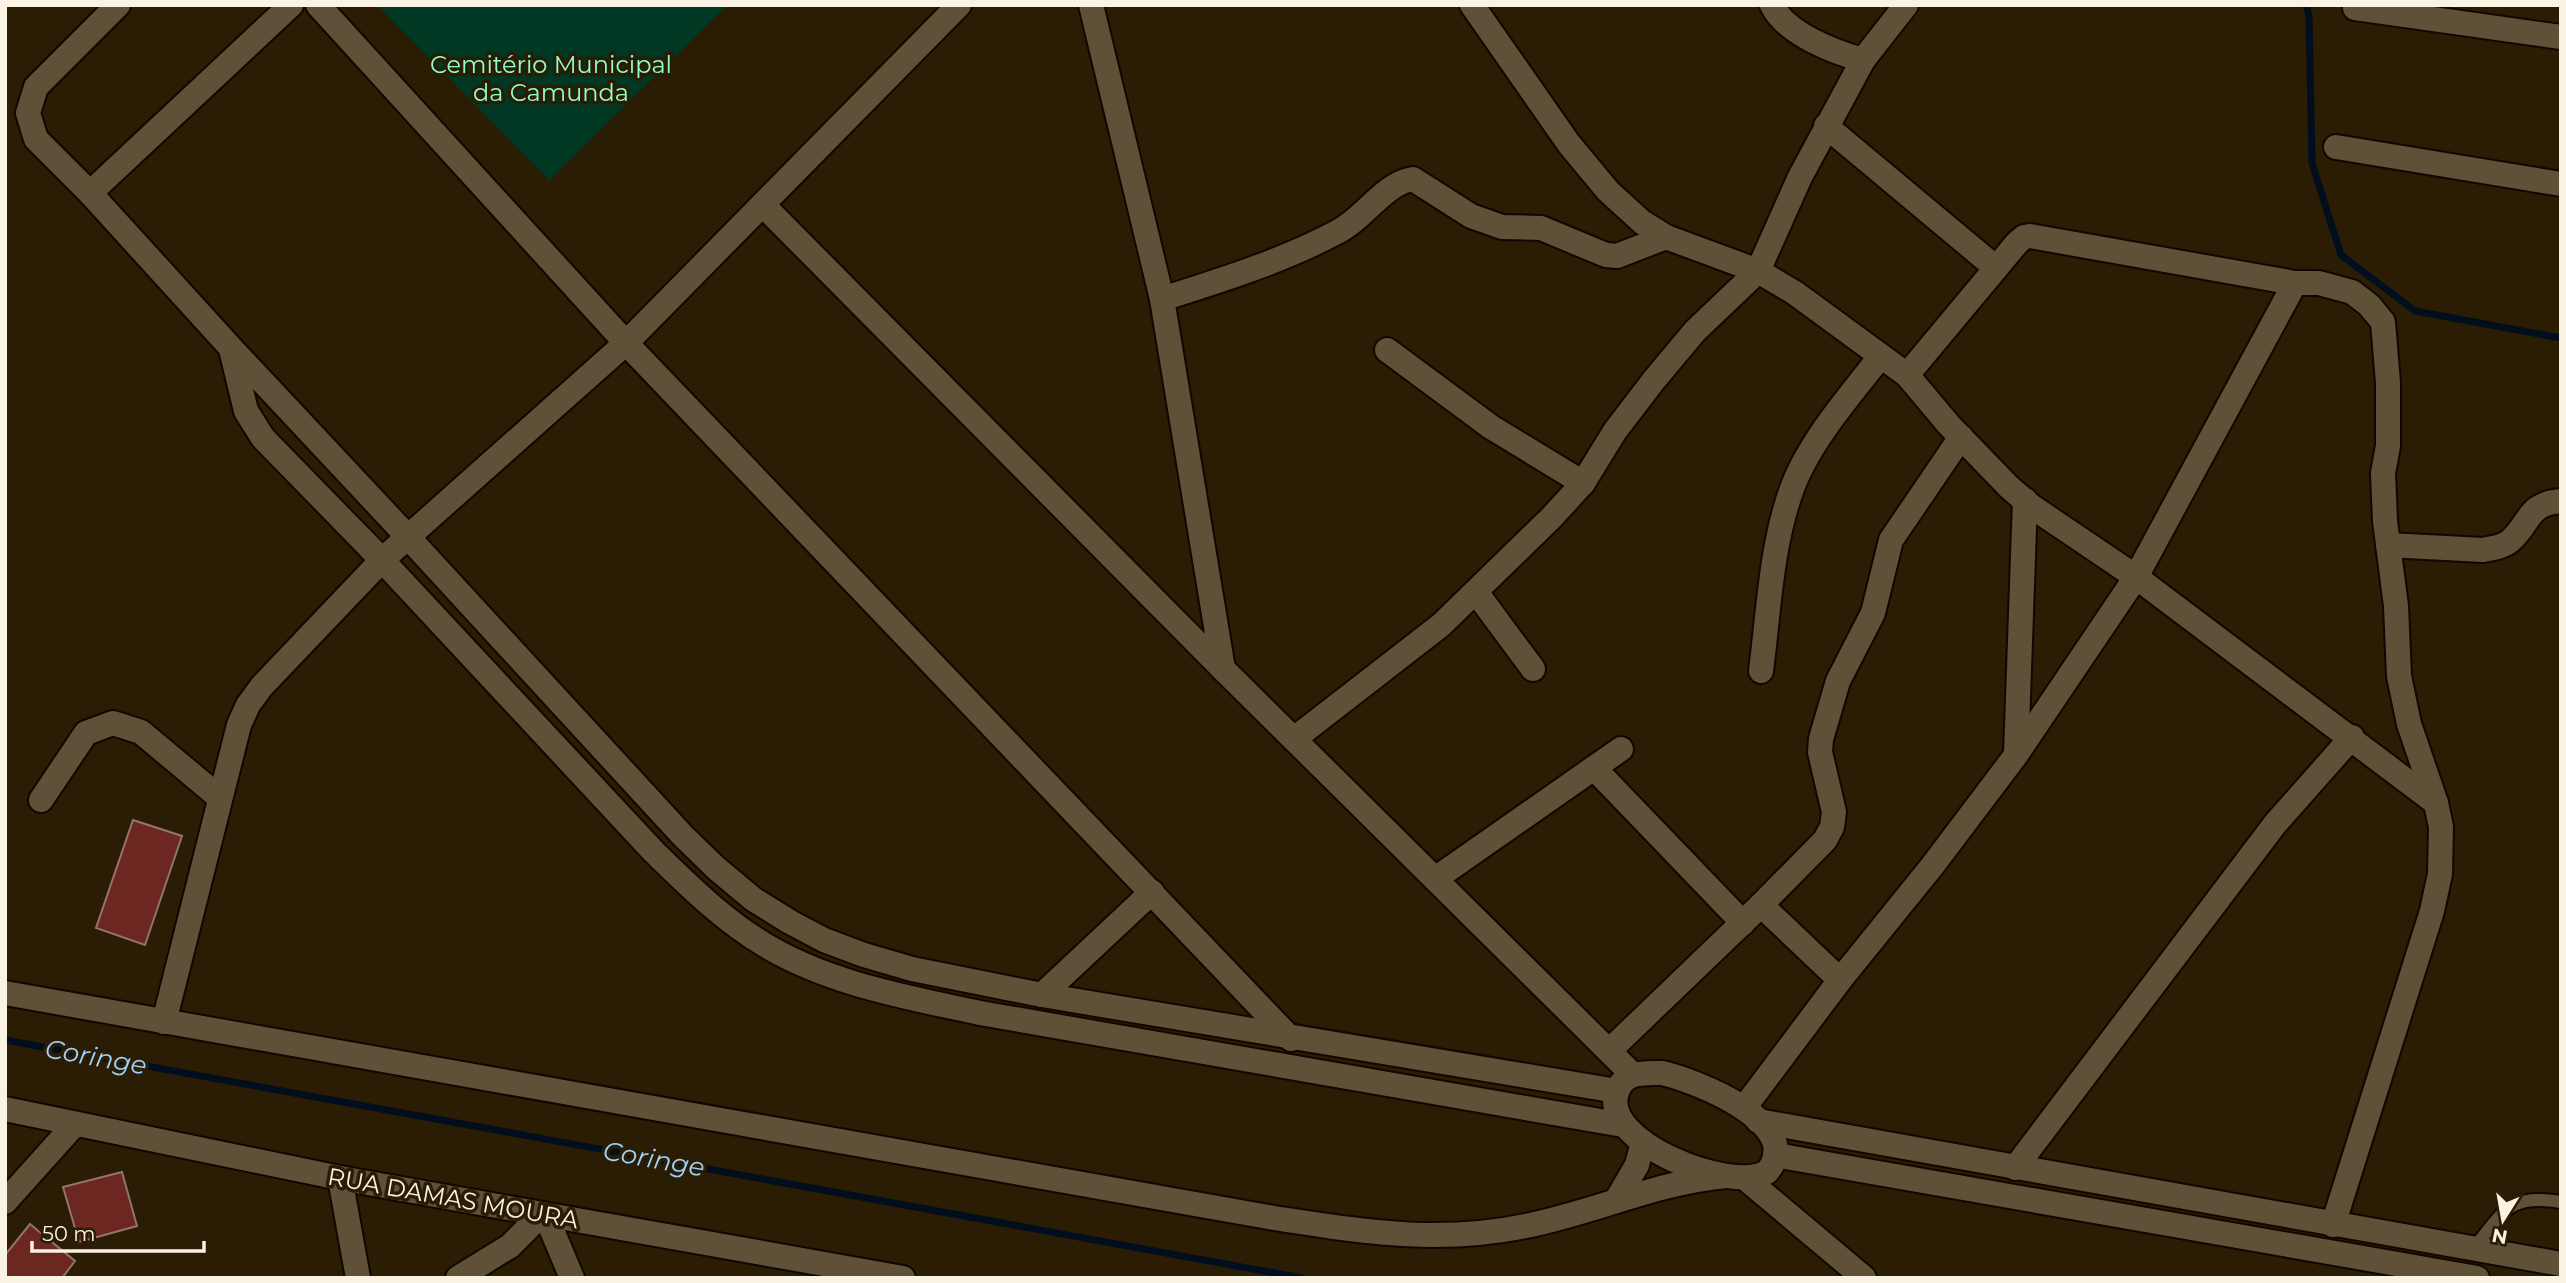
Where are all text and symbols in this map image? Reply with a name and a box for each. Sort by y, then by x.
park label: Cemitério Municipal da Camunda [430,50,672,107]
water label: Coringe [43,1032,149,1082]
water label: Coringe [601,1134,707,1184]
street label: RUA DAMAS MOURA [325,1162,581,1234]
north arrow [2468,1185,2538,1255]
scale bar [32,1210,203,1254]
text: 50 m [42,1221,96,1246]
text: N [2490,1223,2510,1249]

